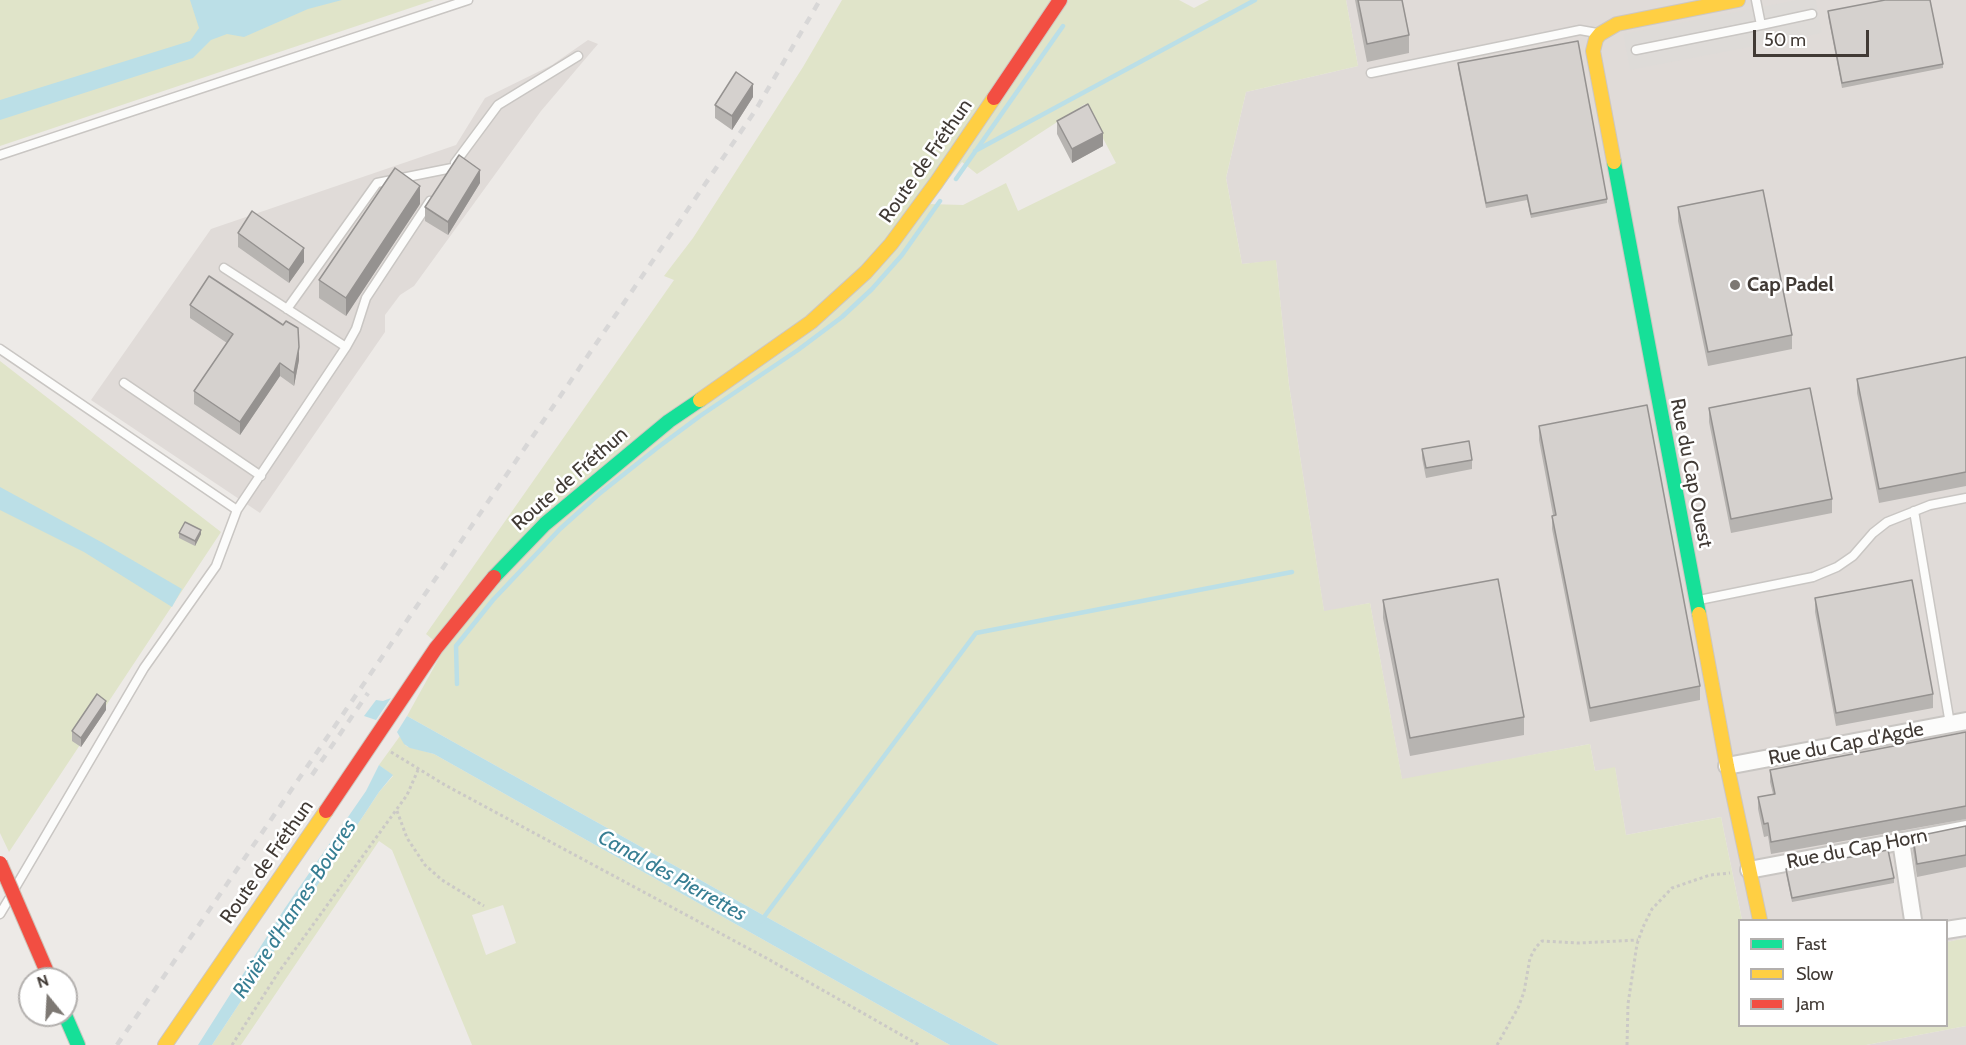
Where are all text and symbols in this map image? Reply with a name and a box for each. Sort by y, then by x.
scale bar [1756,18,1872,56]
text: 50 m [1764,29,1806,51]
street label: Route de Fréthun [874,95,978,227]
place label: Cap Padel [1747,273,1834,297]
marker: Cap Padel [1728,278,1742,292]
street label: Rue du Cap Ouest [1665,396,1717,550]
street label: Route de Fréthun [507,422,633,536]
street label: Rue du Cap d'Agde [1766,717,1926,771]
street label: Route de Fréthun [215,796,319,928]
water label: Rivière d'Hames-Boucres [228,815,362,1003]
street label: Rue du Cap Horn [1785,824,1929,874]
water label: Canal des Pierrettes [593,825,751,927]
legend [1738,919,1948,1027]
text: Fast [1796,933,1827,955]
text: Slow [1796,963,1833,985]
north arrow [18,967,78,1027]
text: N [35,971,51,992]
text: Jam [1796,993,1825,1015]

